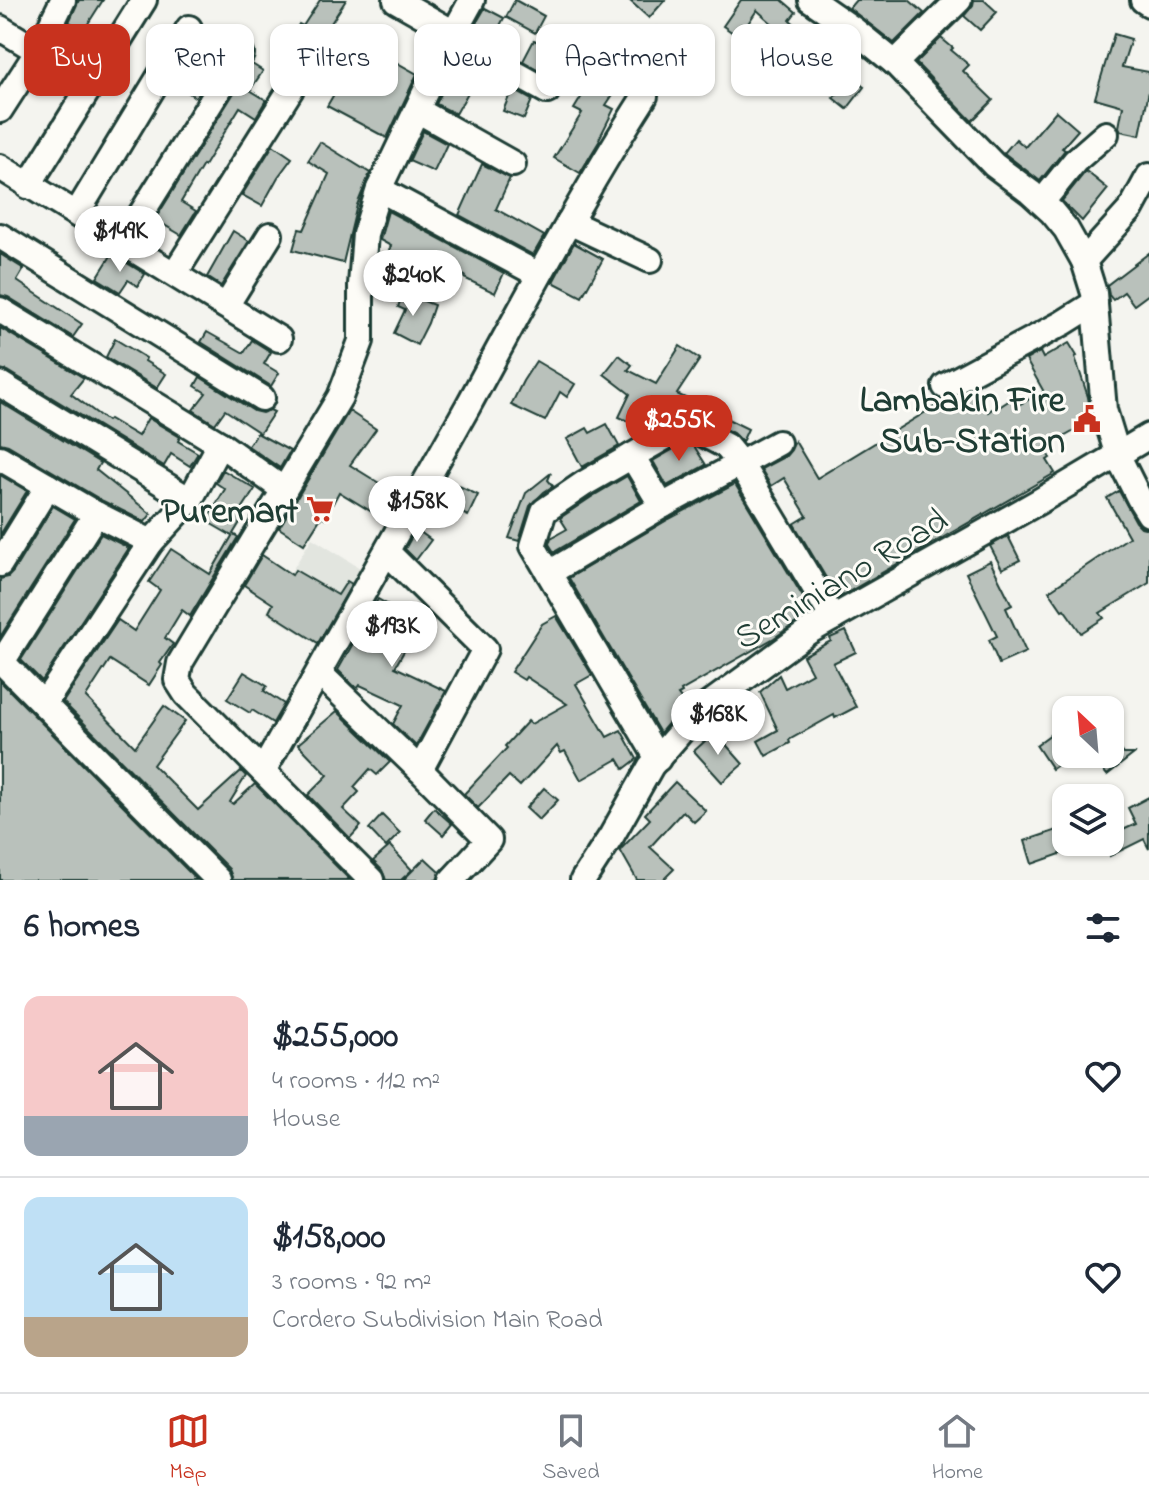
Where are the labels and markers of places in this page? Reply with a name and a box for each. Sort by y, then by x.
pin: $149K [64,206,176,274]
pin: $240K [357,250,469,318]
place label: Lambakin Fire Sub-Station [860,376,1066,470]
pin: $255K [623,395,735,463]
public building icon: Lambakin Fire Sub-Station [1072,404,1102,434]
pin: $158K [361,476,473,544]
place label: Puremart [161,487,299,540]
supermarket icon: Puremart [305,494,335,524]
pin: $193K [336,601,448,669]
pin: $168K [662,689,774,757]

